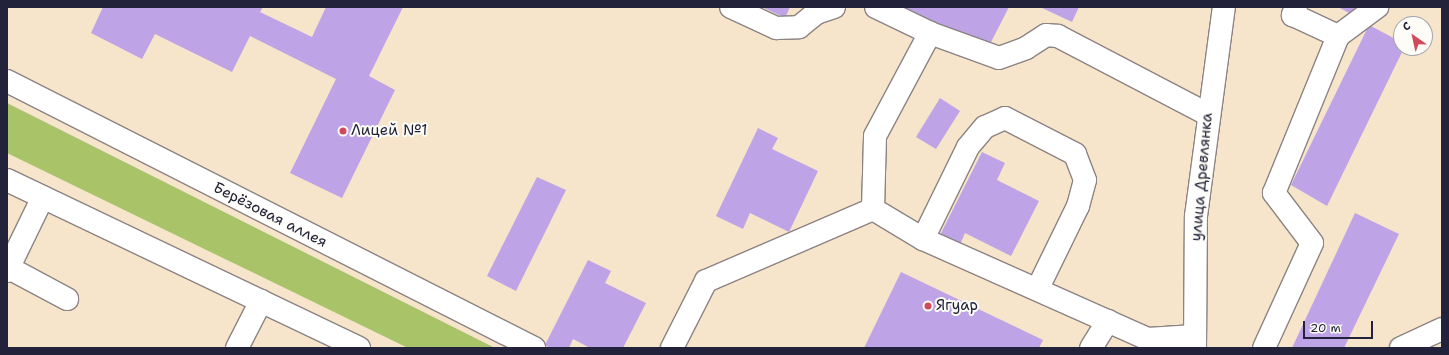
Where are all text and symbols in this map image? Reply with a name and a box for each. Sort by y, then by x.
north arrow [1393,16,1433,56]
text: С [1400,18,1414,35]
street label: улица Древлянка [1187,112,1217,242]
place label: Лицей №1 [351,122,427,140]
marker: Лицей №1 [338,126,348,136]
street label: Берёзовая аллея [210,179,330,251]
place label: Ягуар [936,297,978,315]
marker: Ягуар [923,301,933,311]
scale bar [1305,313,1375,339]
text: 20 m [1310,320,1341,336]

